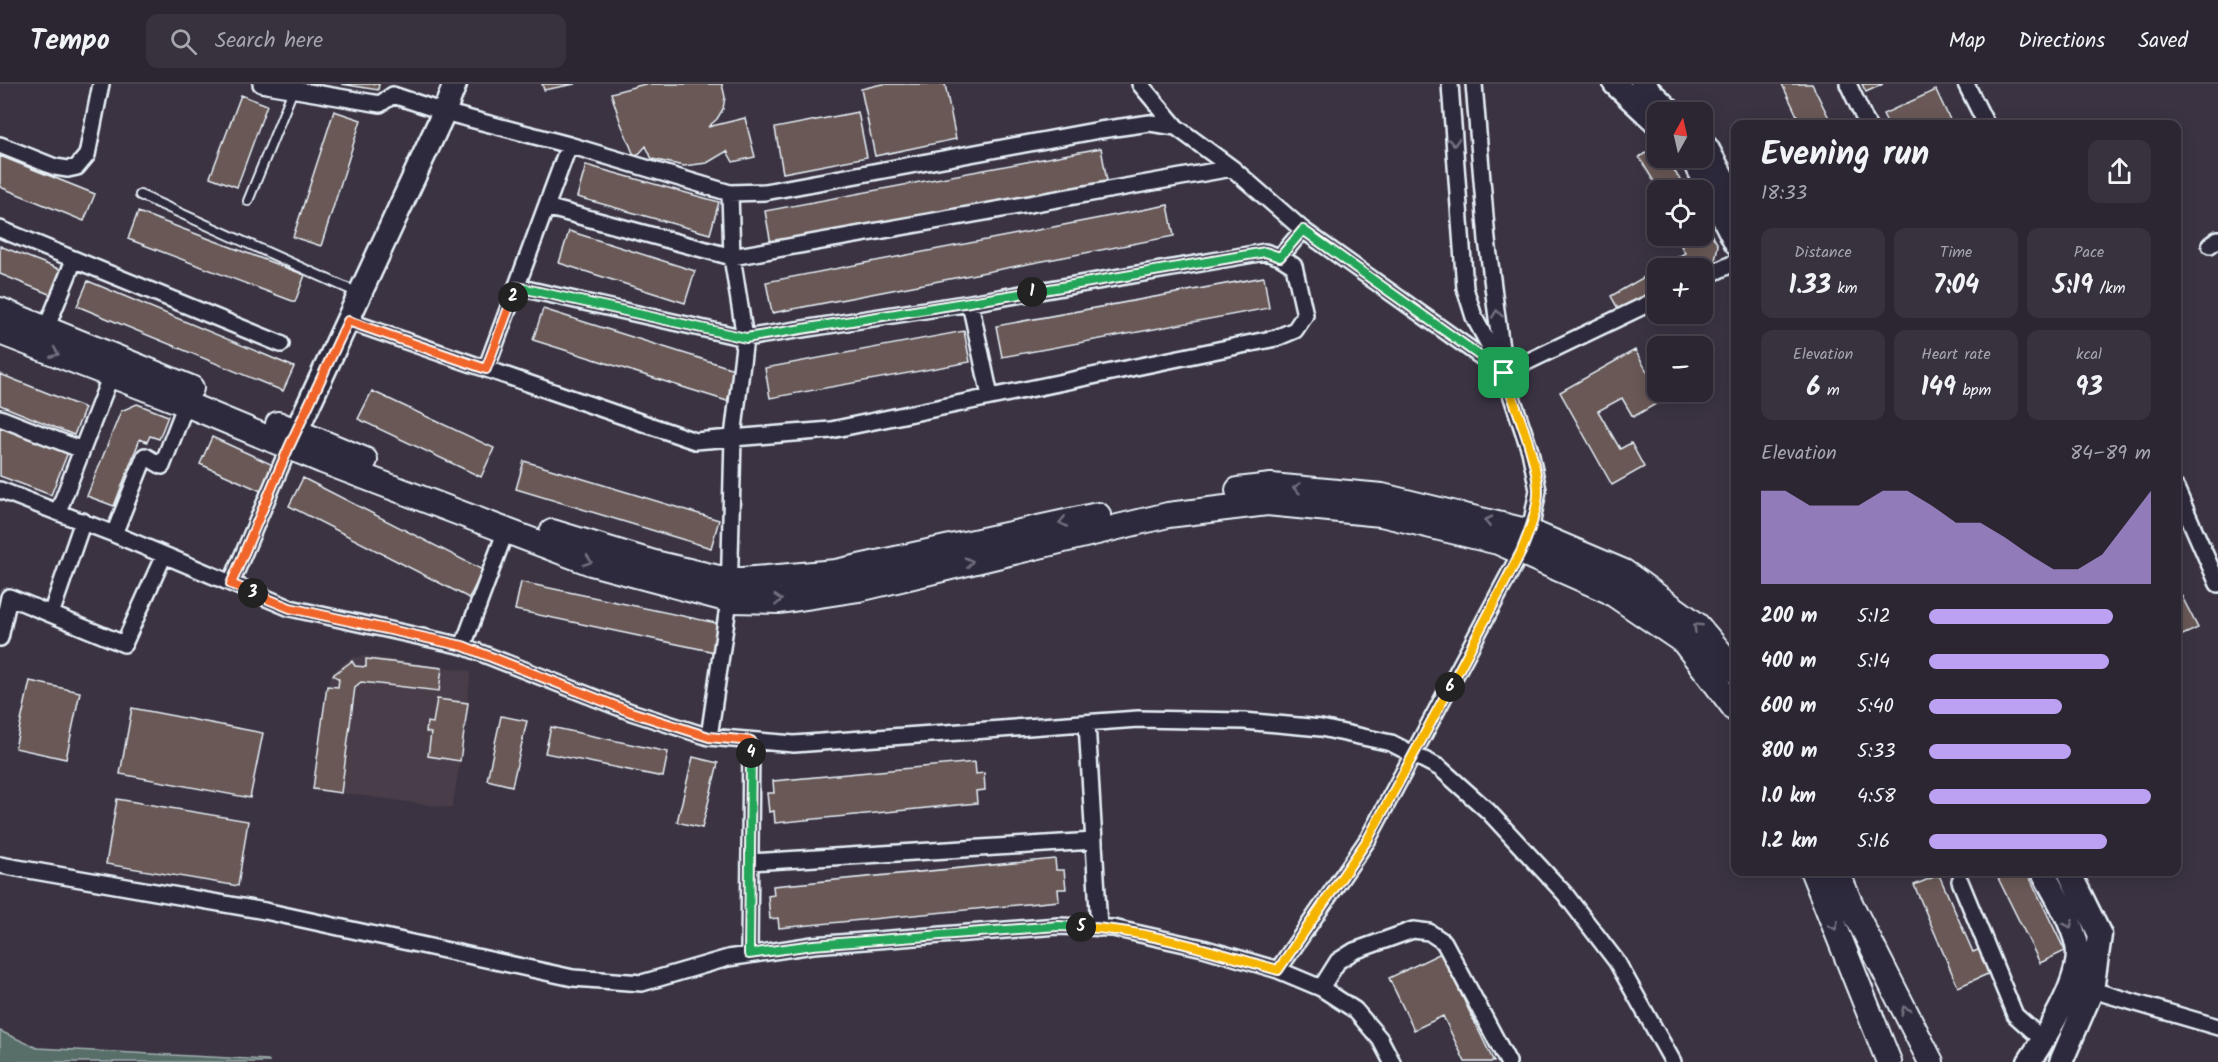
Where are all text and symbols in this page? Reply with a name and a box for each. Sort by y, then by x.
search box [146,14,566,68]
text: Tempo [30,19,110,64]
text: Search here [215,24,323,59]
icon: search [167,25,200,58]
text: Map [1949,25,1985,58]
text: Directions [2018,25,2105,58]
text: Saved [2138,25,2188,58]
north arrow [1647,102,1713,168]
map controls [1647,102,1713,402]
text: Evening run [1761,129,1929,182]
one-way arrow [1447,138,1460,147]
button: share [2088,140,2151,203]
text: 18:33 [1761,178,1807,210]
button: locate [1647,180,1713,246]
text: Distance [1794,240,1852,265]
text: Time [1940,240,1972,265]
text: Pace [2074,240,2104,265]
button: + [1647,258,1713,324]
text: 1.33 [1788,265,1831,307]
text: 7:04 [1933,265,1979,307]
text: 5:19 [2053,265,2093,307]
text: km [1831,276,1858,301]
text: /km [2093,276,2125,301]
pin: 1 [1017,277,1047,307]
text: 1 [1030,279,1034,304]
pin: 2 [498,282,528,312]
text: 2 [508,284,518,309]
one-way arrow [1492,310,1504,319]
button: − [1647,336,1713,402]
text: Elevation [1793,342,1853,367]
text: Heart rate [1921,342,1991,367]
text: kcal [2076,342,2102,367]
one-way arrow [48,346,59,358]
pin [1478,347,1529,398]
icon: arrive [1487,356,1520,389]
text: 6 [1806,367,1820,409]
text: 149 [1921,367,1956,409]
text: 93 [2075,367,2103,409]
text: m [1820,378,1840,403]
text: bpm [1956,378,1991,403]
text: Elevation [1761,438,1837,470]
text: 84–89 m [2070,438,2151,470]
one-way arrow [1292,482,1301,495]
one-way arrow [1059,515,1069,528]
one-way arrow [1484,516,1494,529]
one-way arrow [582,554,593,567]
one-way arrow [964,557,974,570]
pin: 3 [238,578,268,608]
text: 3 [249,580,257,605]
one-way arrow [774,594,783,607]
text: 200 m [1761,601,1817,633]
text: 5:12 [1857,601,1891,633]
one-way arrow [1694,623,1704,634]
text: 400 m [1761,646,1817,678]
text: 5:14 [1857,646,1890,678]
pin: 6 [1435,672,1465,702]
text: 6 [1446,674,1454,699]
text: 600 m [1761,691,1816,723]
text: 5:40 [1857,691,1894,723]
text: 800 m [1761,736,1817,768]
text: 5:33 [1857,736,1896,768]
pin: 4 [736,738,766,768]
text: 4 [747,740,755,765]
text: 1.0 km [1761,781,1816,813]
text: 4:58 [1857,781,1896,813]
text: 1.2 km [1761,826,1817,858]
text: 5:16 [1857,826,1890,858]
pin: 5 [1066,912,1096,942]
text: 5 [1077,914,1085,939]
one-way arrow [2061,918,2073,929]
one-way arrow [1827,920,1839,931]
one-way arrow [1900,1005,1912,1016]

